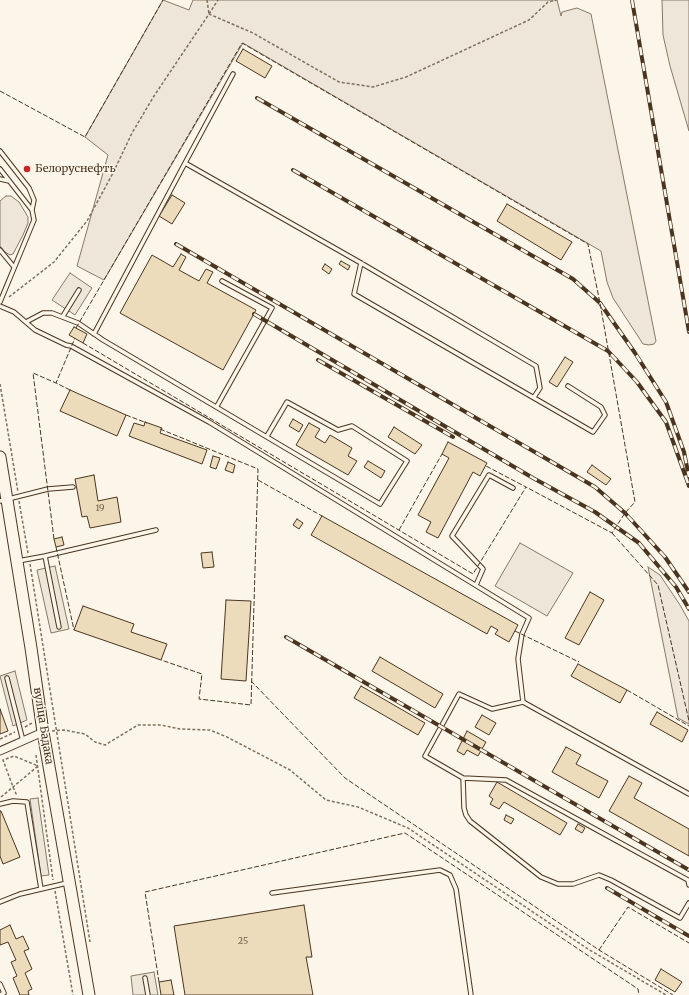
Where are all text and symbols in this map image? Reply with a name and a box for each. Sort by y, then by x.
place label: Белоруснефть [35,162,116,176]
marker: Белоруснефть [22,164,32,174]
house number: 19 [95,503,105,513]
street label: вуліца Бадака [30,687,56,765]
house number: 25 [238,936,248,946]

